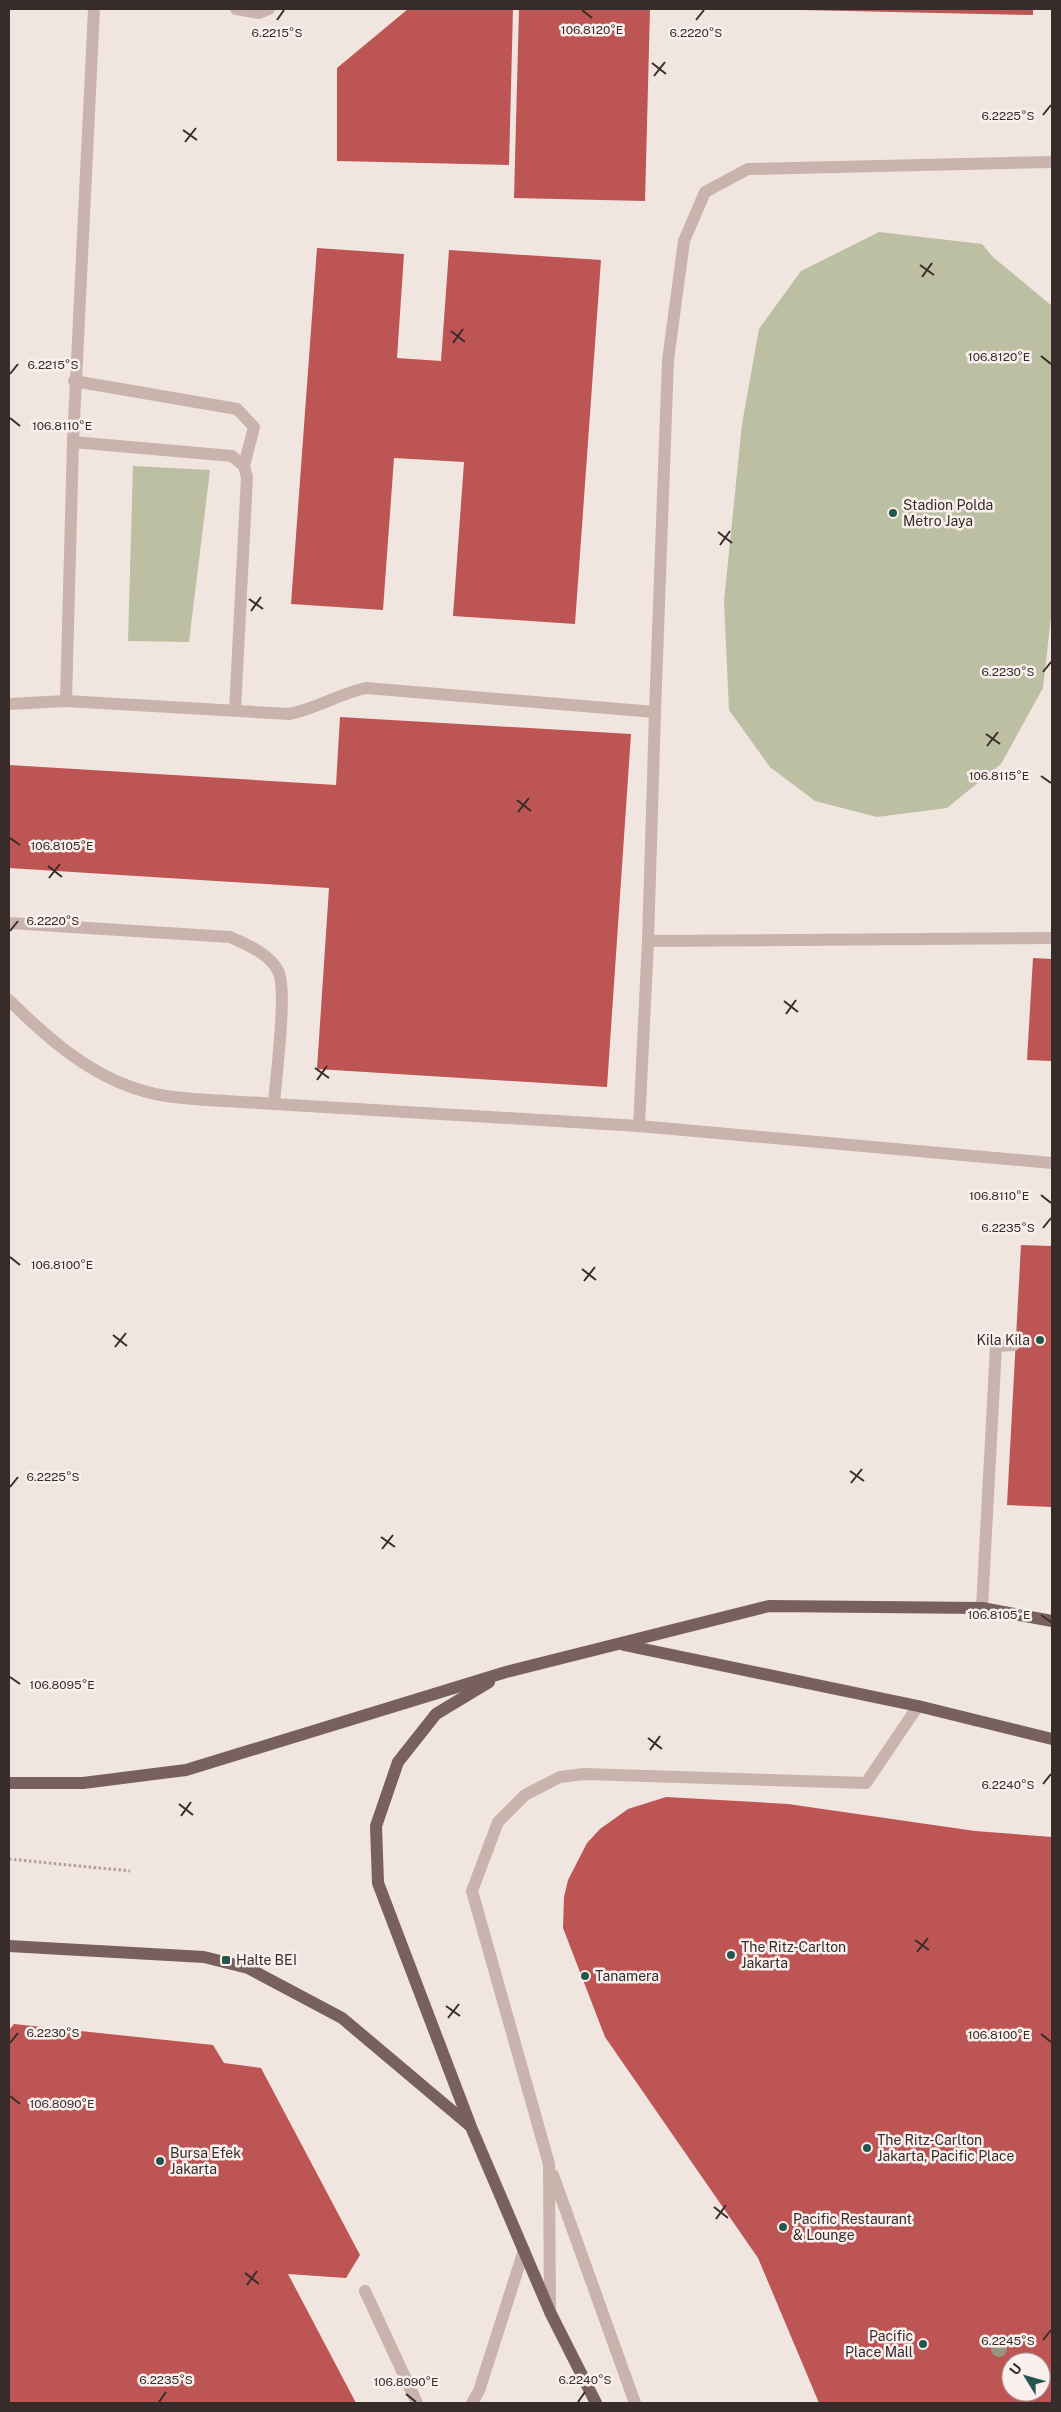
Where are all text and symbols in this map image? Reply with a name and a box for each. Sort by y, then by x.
text: 106.8120°E [561,23,623,37]
text: 6.2215°S [252,26,302,40]
text: 6.2220°S [670,26,722,40]
text: 6.2225°S [981,109,1035,123]
text: 106.8120°E [968,350,1030,364]
text: 6.2215°S [28,358,78,372]
text: 106.8110°E [32,419,92,433]
place label: Stadion Polda Metro Jaya [903,497,993,529]
marker: Stadion Polda Metro Jaya [887,507,899,519]
text: 6.2230°S [981,665,1035,679]
text: 106.8115°E [969,769,1029,783]
text: 106.8105°E [30,839,94,853]
text: 6.2220°S [27,914,79,928]
text: 106.8110°E [969,1189,1029,1203]
text: 6.2235°S [981,1221,1035,1235]
text: 106.8100°E [31,1258,93,1272]
place label: Kila Kila [977,1332,1030,1348]
marker: Kila Kila [1034,1334,1046,1346]
text: 6.2225°S [26,1470,80,1484]
text: 106.8105°E [967,1608,1031,1622]
text: 106.8095°E [29,1678,95,1692]
text: 6.2240°S [981,1778,1035,1792]
place label: The Ritz-Carlton Jakarta [741,1939,846,1971]
marker: The Ritz-Carlton Jakarta [725,1949,737,1961]
place label: Halte BEI [236,1952,297,1968]
marker: Halte BEI [220,1954,232,1966]
place label: Tanamera [595,1968,659,1984]
marker: Tanamera [579,1970,591,1982]
text: 6.2230°S [26,2026,80,2040]
text: 106.8100°E [968,2028,1030,2042]
text: 106.8090°E [29,2097,95,2111]
place label: The Ritz-Carlton Jakarta, Pacific Place [877,2132,1015,2164]
marker: The Ritz-Carlton Jakarta, Pacific Place [861,2142,873,2154]
place label: Bursa Efek Jakarta [170,2145,241,2177]
marker: Bursa Efek Jakarta [154,2155,166,2167]
place label: Pacific Restaurant & Lounge [793,2211,912,2243]
marker: Pacific Restaurant & Lounge [777,2221,789,2233]
place label: Pacific Place Mall [845,2328,913,2360]
text: 6.2245°S [981,2334,1035,2348]
marker: Pacific Place Mall [917,2338,929,2350]
north arrow [1001,2352,1051,2402]
text: U [1006,2360,1025,2378]
text: 6.2235°S [139,2373,193,2387]
text: 6.2240°S [558,2373,612,2387]
text: 106.8090°E [373,2375,439,2389]

